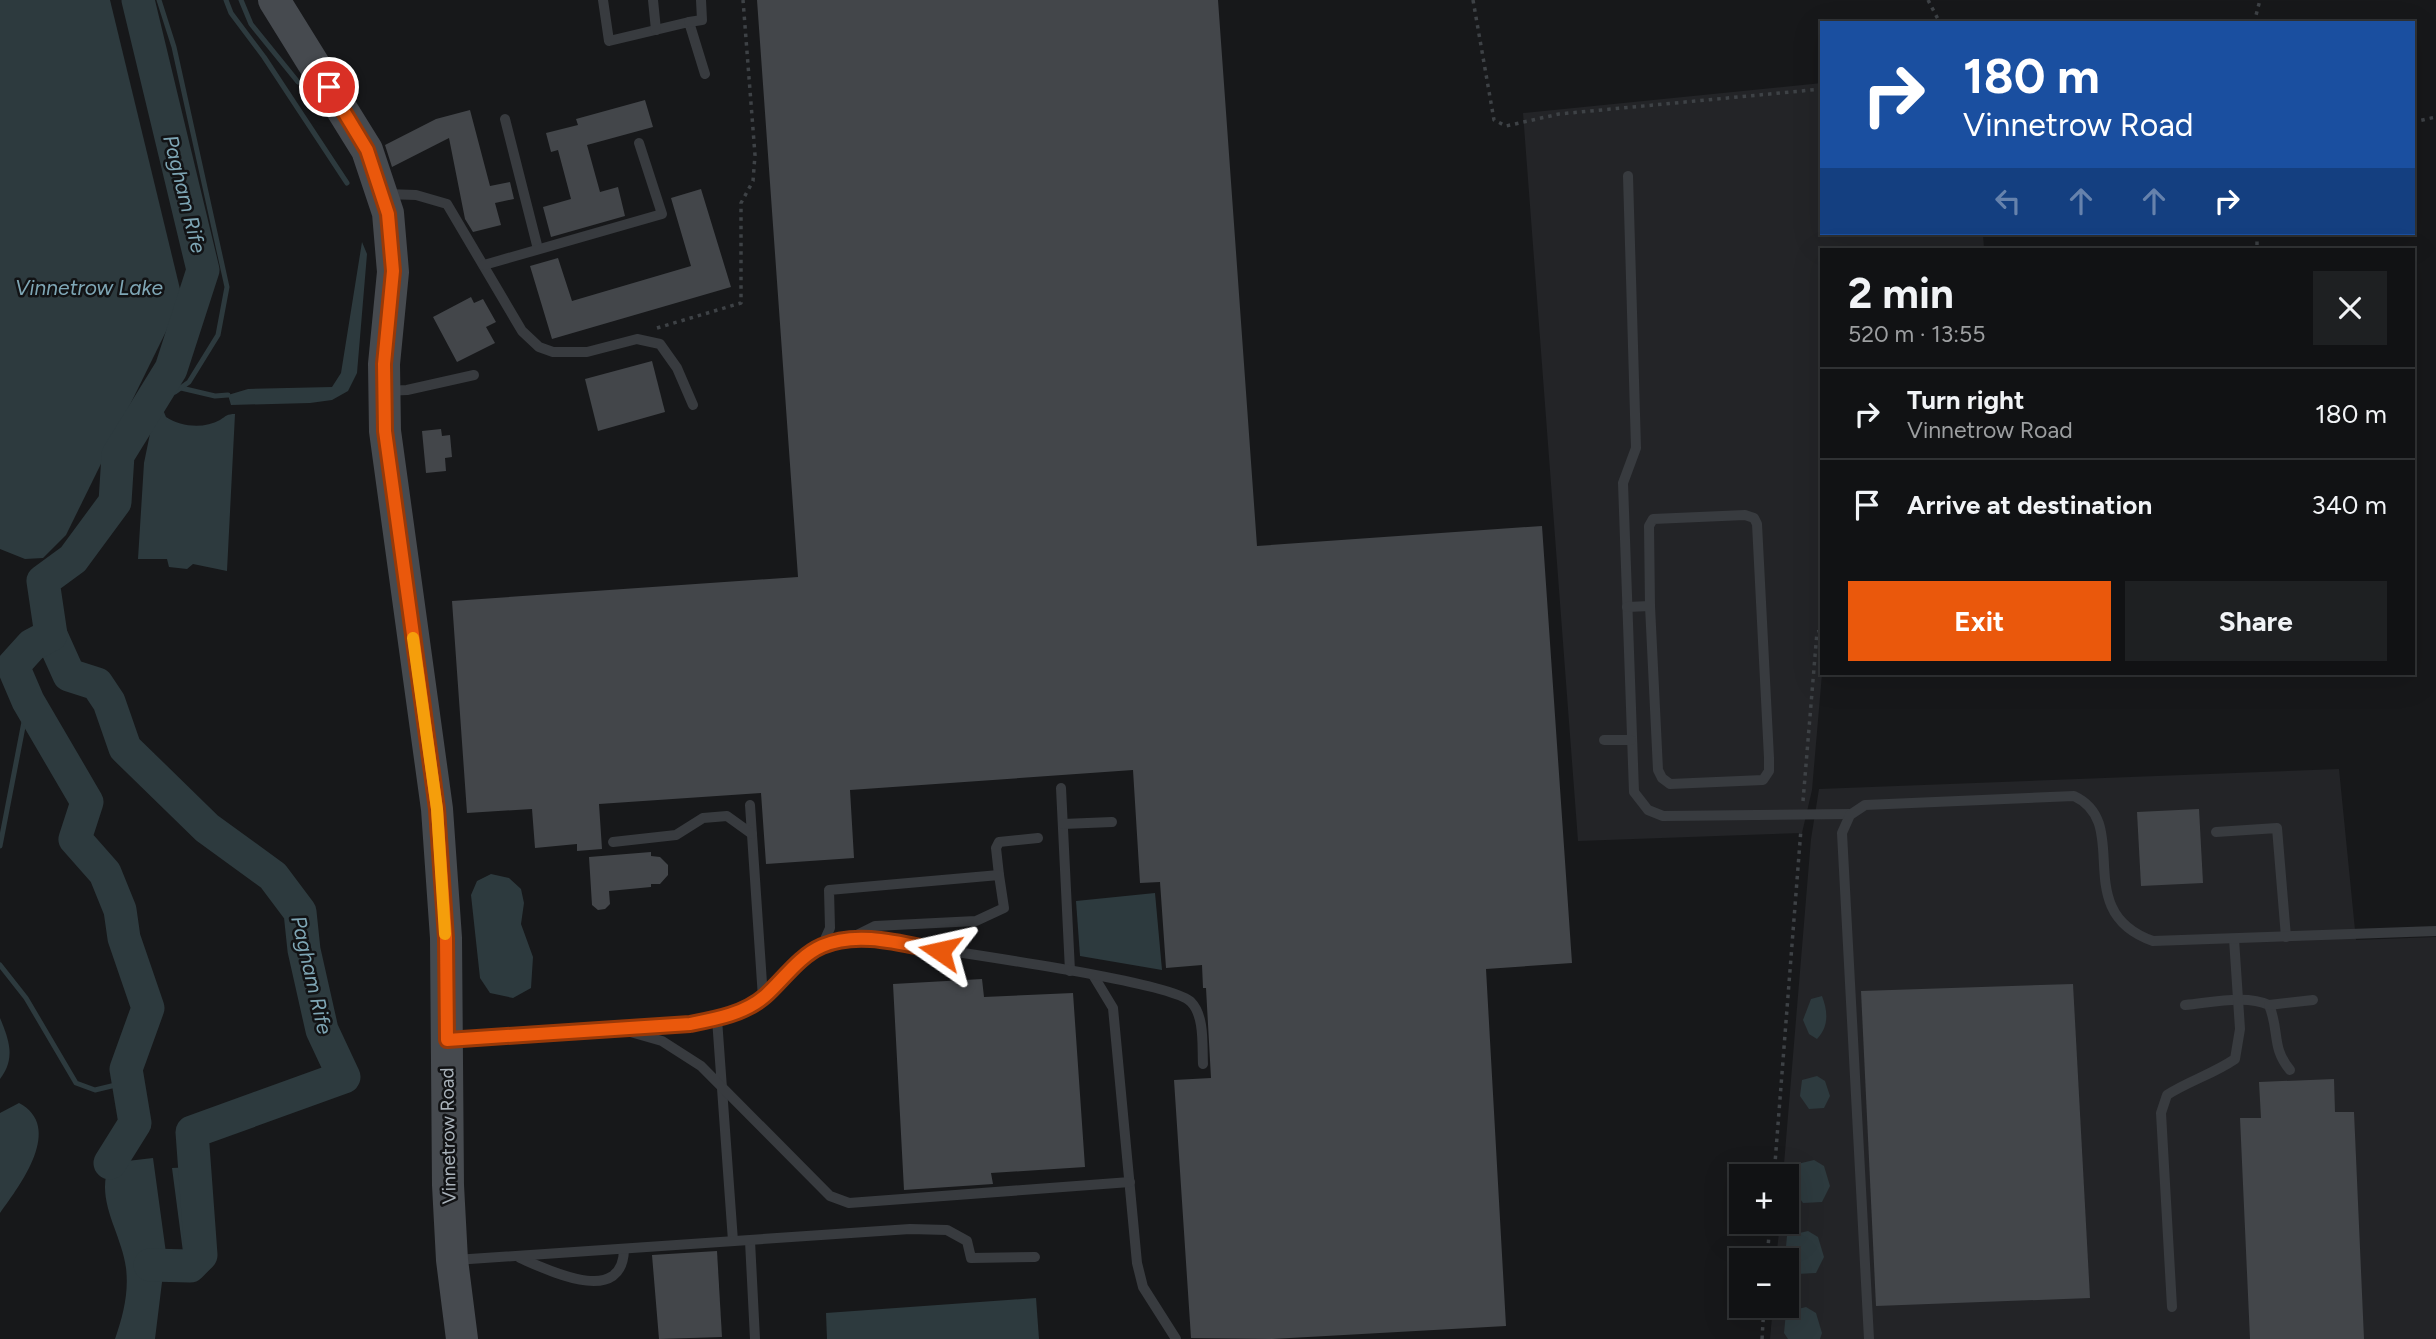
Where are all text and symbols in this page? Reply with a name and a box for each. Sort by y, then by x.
text: 180 m [1963,46,2100,105]
icon: right [1848,49,1939,140]
pin [299,57,359,117]
icon: arrive [310,68,348,106]
text: Vinnetrow Road [1963,106,2194,144]
water label: Pagham Rife [158,132,212,256]
icon: left [1989,182,2027,220]
icon: ahead [2062,182,2100,220]
icon: ahead [2135,182,2173,220]
icon: right [2208,182,2246,220]
text: 2 min [1848,268,1954,319]
button: close [2313,271,2387,345]
water label: Vinnetrow Lake [15,275,163,300]
text: 520 m · 13:55 [1848,320,1986,348]
text: Turn right [1907,384,2024,416]
icon: right [1848,395,1886,433]
text: 180 m [2315,398,2387,430]
text: Vinnetrow Road [1907,416,2073,444]
icon: arrive [1848,486,1886,524]
text: Arrive at destination [1907,489,2152,521]
text: 340 m [2311,489,2387,521]
button: Exit [1848,581,2111,661]
button: Share [2125,581,2387,661]
water label: Pagham Rife [286,913,338,1037]
position arrow [903,914,977,988]
street label: Vinnetrow Road [435,1067,461,1205]
map controls [1729,1164,1799,1318]
button: + [1729,1164,1799,1234]
button: − [1729,1248,1799,1318]

